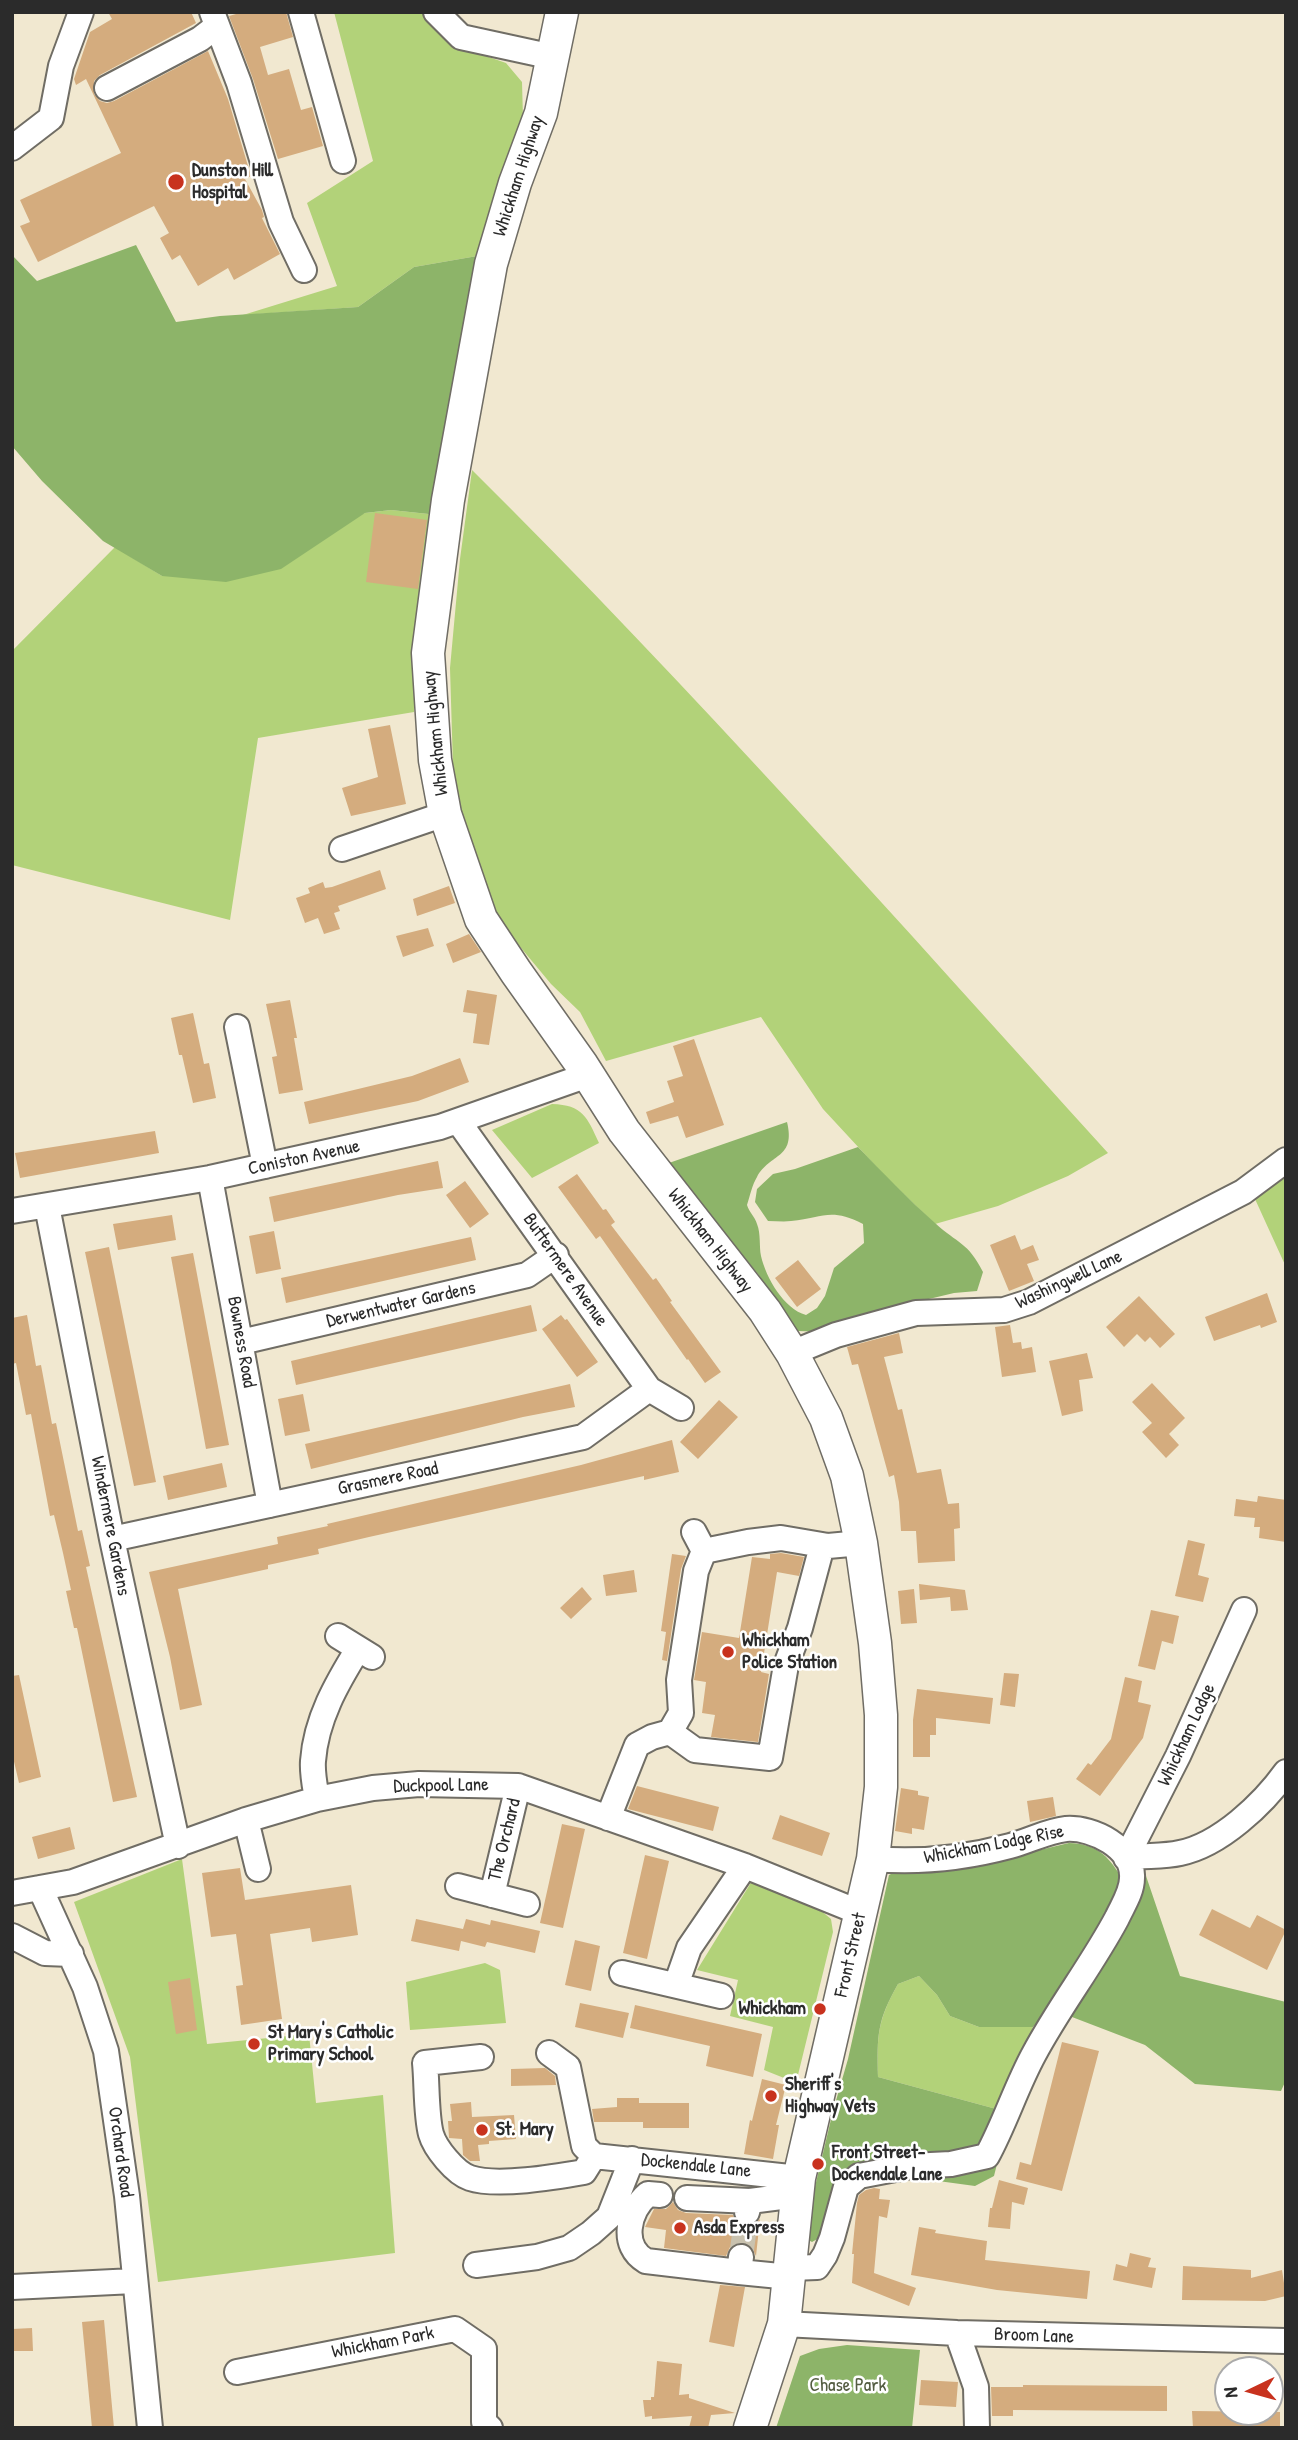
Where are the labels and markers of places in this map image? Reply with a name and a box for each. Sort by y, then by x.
place label: Dunston Hill Hospital [192,160,273,204]
marker: Dunston Hill Hospital [166,172,186,192]
place label: Whickham Police Station [742,1630,837,1674]
marker: Whickham Police Station [720,1644,736,1660]
place label: Whickham [738,1998,806,2020]
marker: Whickham [812,2001,828,2017]
place label: St Mary's Catholic Primary School [268,2022,393,2066]
marker: St Mary's Catholic Primary School [246,2036,262,2052]
place label: Sheriff's Highway Vets [785,2074,875,2118]
marker: Sheriff's Highway Vets [763,2088,779,2104]
place label: St. Mary [496,2119,554,2141]
marker: St. Mary [474,2122,490,2138]
place label: Front Street- Dockendale Lane [832,2142,943,2186]
marker: Front Street- Dockendale Lane [810,2156,826,2172]
place label: Asda Express [694,2217,784,2239]
marker: Asda Express [672,2220,688,2236]

